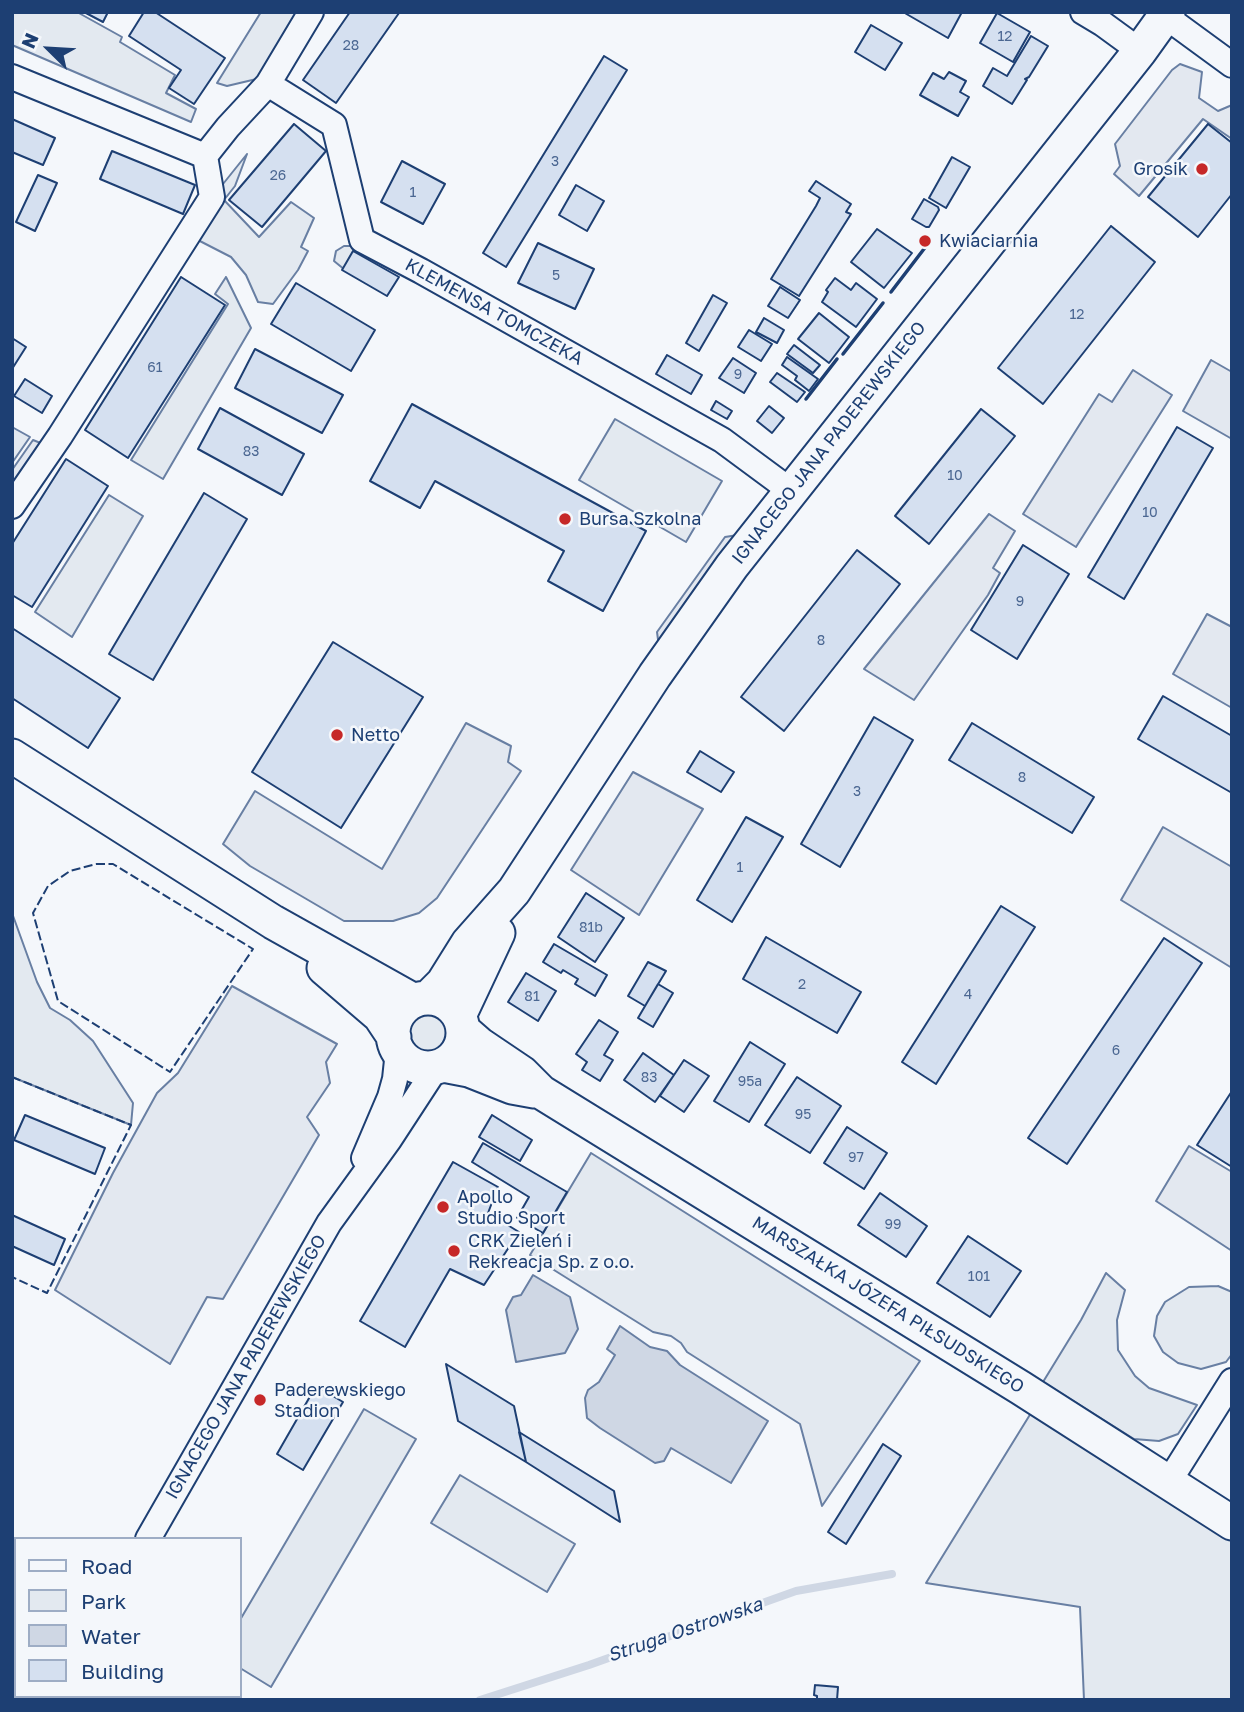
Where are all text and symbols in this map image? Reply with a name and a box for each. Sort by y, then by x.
north arrow [14,14,84,84]
text: N [16,29,43,52]
house number: 12 [998,29,1012,45]
house number: 28 [343,38,359,54]
house number: 3 [551,154,559,170]
place label: Grosik [1133,158,1188,180]
marker: Grosik [1194,161,1210,177]
house number: 26 [270,168,286,184]
house number: 1 [410,185,416,201]
place label: Kwiaciarnia [939,230,1038,252]
marker: Kwiaciarnia [917,233,933,249]
street label: KLEMENSA TOMCZEKA [401,254,587,370]
house number: 5 [552,268,560,284]
house number: 12 [1070,307,1084,323]
street label: IGNACEGO JANA PADEREWSKIEGO [728,317,930,569]
house number: 61 [147,360,163,376]
house number: 9 [734,367,742,383]
house number: 83 [243,444,259,460]
house number: 10 [947,468,963,484]
house number: 10 [1142,505,1158,521]
place label: Bursa Szkolna [579,508,701,530]
marker: Bursa Szkolna [557,511,573,527]
house number: 9 [1016,594,1024,610]
house number: 8 [817,633,825,649]
place label: Netto [351,724,400,746]
marker: Netto [329,727,345,743]
house number: 8 [1018,770,1026,786]
house number: 3 [853,784,861,800]
house number: 1 [737,860,743,876]
house number: 81b [579,920,603,936]
house number: 2 [798,977,806,993]
house number: 4 [964,987,972,1003]
house number: 81 [524,989,540,1005]
house number: 6 [1112,1043,1120,1059]
house number: 83 [641,1070,657,1086]
house number: 95a [738,1074,762,1090]
house number: 95 [795,1107,811,1123]
house number: 97 [848,1150,864,1166]
place label: Apollo Studio Sport [457,1186,565,1228]
marker: Apollo Studio Sport [435,1199,451,1215]
street label: MARSZAŁKA JÓZEFA PIŁSUDSKIEGO [748,1212,1028,1398]
house number: 99 [885,1217,901,1233]
place label: CRK Zieleń i Rekreacja Sp. z o.o. [468,1230,635,1272]
street label: IGNACEGO JANA PADEREWSKIEGO [161,1231,331,1503]
marker: CRK Zieleń i Rekreacja Sp. z o.o. [446,1243,462,1259]
house number: 101 [968,1269,990,1285]
place label: Paderewskiego Stadion [274,1379,406,1422]
marker: Paderewskiego Stadion [252,1392,268,1408]
legend [14,1537,242,1698]
text: Road [81,1553,132,1579]
text: Park [81,1588,126,1614]
water label: Struga Ostrowska [605,1593,765,1667]
text: Water [81,1623,141,1649]
text: Building [81,1658,164,1684]

